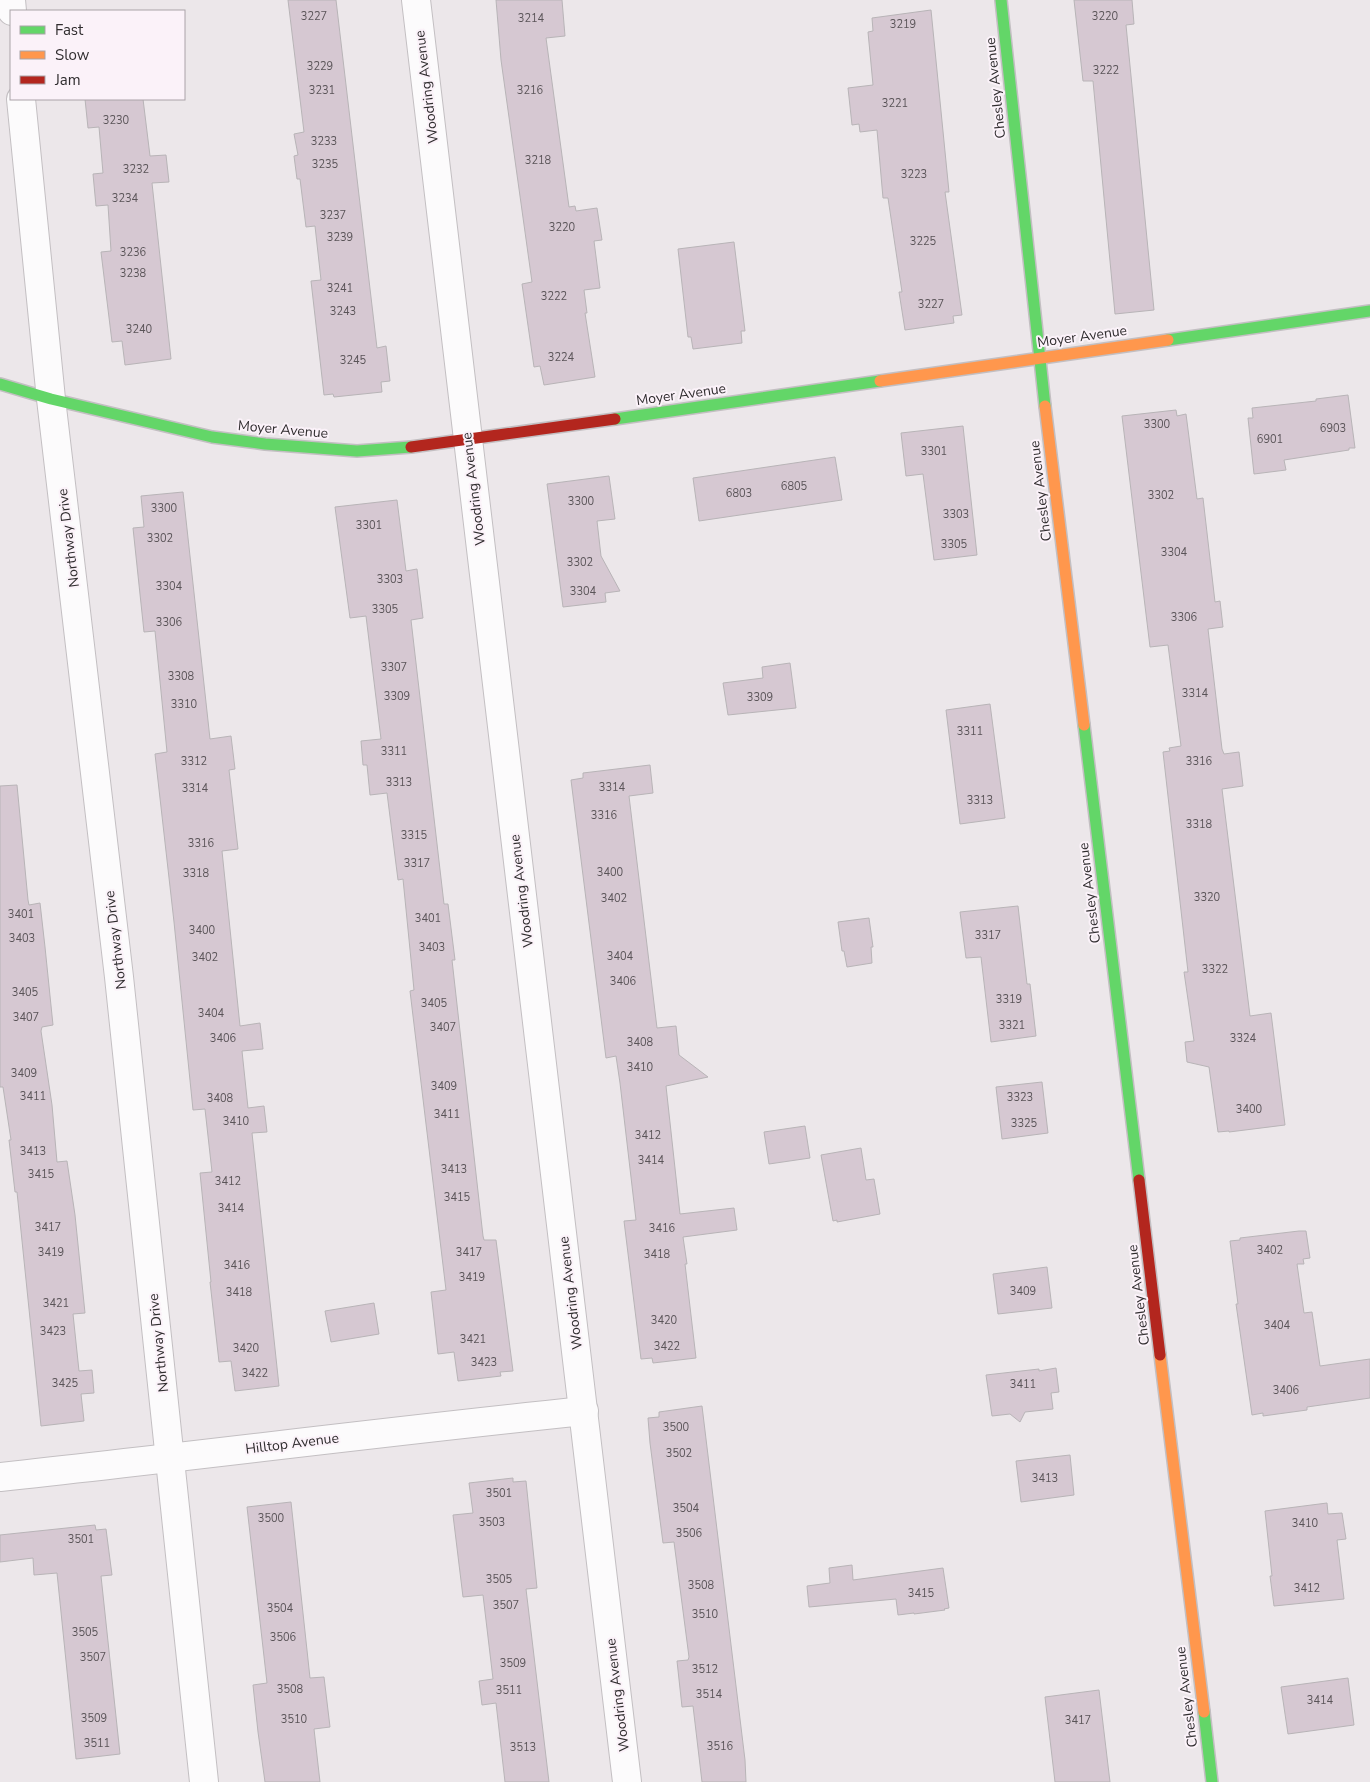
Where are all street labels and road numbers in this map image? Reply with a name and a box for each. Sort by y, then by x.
street label: Woodring Avenue [410,29,443,145]
street label: Chesley Avenue [981,37,1010,139]
street label: Moyer Avenue [1036,321,1128,352]
street label: Moyer Avenue [635,379,727,410]
street label: Moyer Avenue [237,416,329,443]
street label: Woodring Avenue [457,431,490,547]
street label: Chesley Avenue [1025,439,1056,542]
street label: Northway Drive [53,488,84,588]
street label: Woodring Avenue [505,833,538,949]
street label: Chesley Avenue [1074,841,1105,944]
street label: Northway Drive [100,890,131,990]
street label: Woodring Avenue [554,1235,587,1351]
street label: Chesley Avenue [1123,1243,1154,1346]
street label: Northway Drive [144,1293,173,1393]
street label: Hilltop Avenue [244,1428,340,1459]
street label: Woodring Avenue [601,1637,634,1753]
street label: Chesley Avenue [1171,1645,1202,1748]

